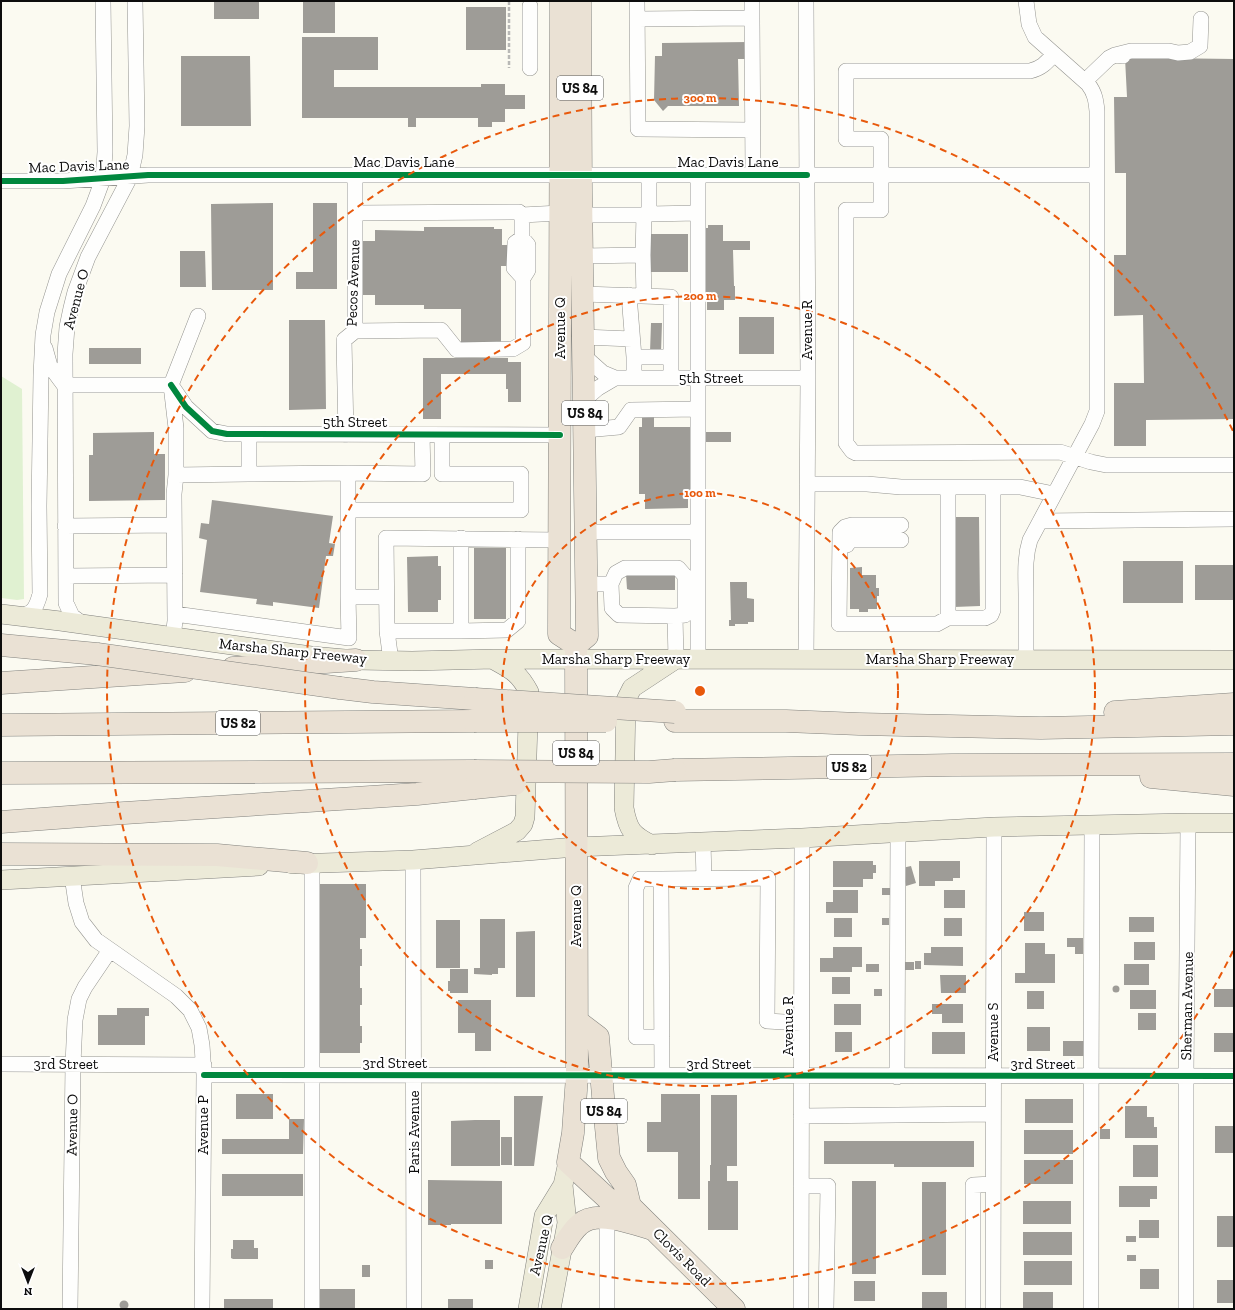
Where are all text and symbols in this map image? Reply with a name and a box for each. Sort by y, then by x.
road number: US 84 [557,76,603,100]
text: 300 m [684,91,717,105]
street label: Mac Davis Lane [354,153,454,171]
street label: Mac Davis Lane [678,153,778,171]
street label: Mac Davis Lane [28,155,130,177]
street label: Pecos Avenue [342,239,364,327]
street label: Avenue O [59,267,93,331]
text: 200 m [683,289,717,303]
street label: Avenue Q [551,297,569,359]
street label: Avenue R [798,299,816,360]
street label: 5th Street [679,369,744,387]
road number: US 84 [562,401,608,425]
street label: 5th Street [323,413,388,431]
text: 100 m [684,486,716,500]
street label: Marsha Sharp Freeway [218,634,368,668]
street label: Marsha Sharp Freeway [542,650,691,668]
street label: Marsha Sharp Freeway [866,650,1015,668]
centre of rings [693,684,707,698]
road number: US 82 [216,711,260,735]
road number: US 84 [553,741,599,765]
road number: US 82 [827,755,871,779]
street label: Avenue Q [567,885,585,947]
street label: Sherman Avenue [1177,951,1197,1061]
street label: Avenue R [779,995,797,1056]
street label: Avenue S [984,1003,1002,1061]
street label: 3rd Street [363,1054,428,1072]
street label: 3rd Street [34,1055,99,1073]
street label: 3rd Street [687,1055,752,1073]
street label: 3rd Street [1011,1055,1076,1073]
street label: Paris Avenue [405,1090,423,1174]
street label: Avenue O [62,1094,82,1156]
street label: Avenue P [194,1095,212,1155]
road number: US 84 [581,1099,627,1123]
street label: Avenue Q [525,1213,557,1277]
street label: Clovis Road [649,1224,715,1290]
north arrow [8,1262,48,1302]
text: N [23,1285,32,1298]

